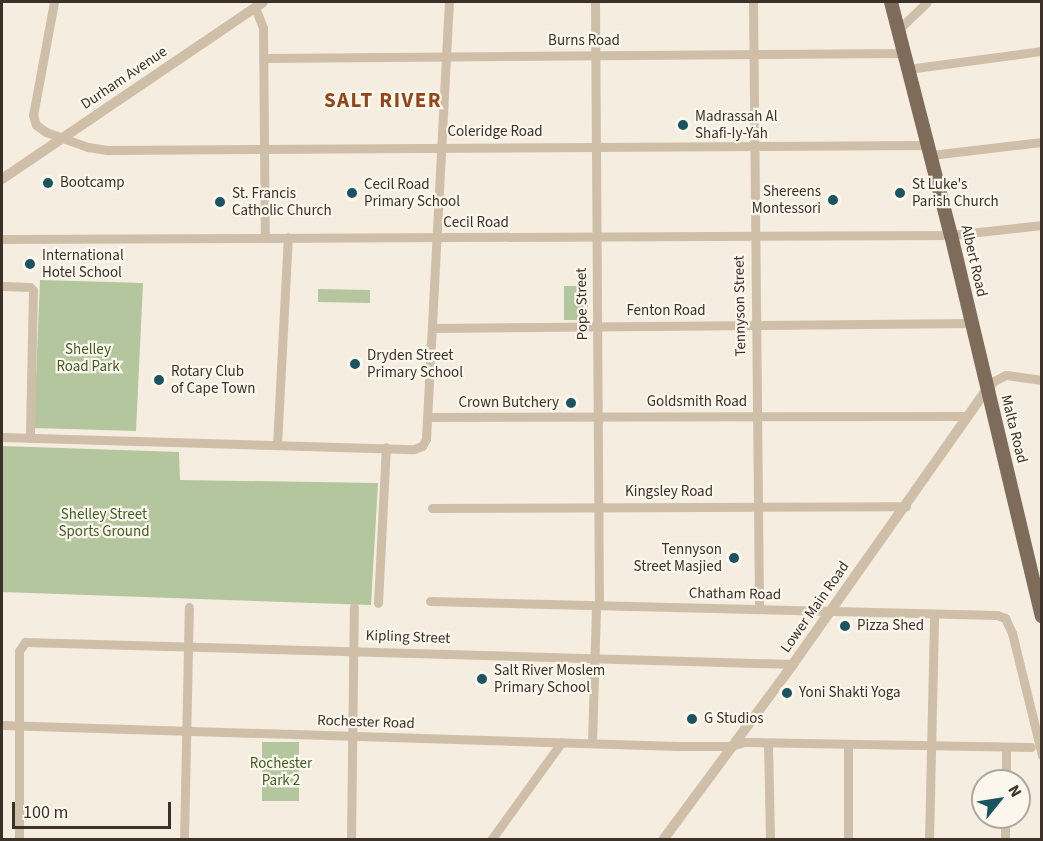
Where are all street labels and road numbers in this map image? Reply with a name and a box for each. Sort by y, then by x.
street label: Burns Road [548,32,620,50]
street label: Durham Avenue [78,43,170,113]
street label: Coleridge Road [447,123,543,141]
street label: Cecil Road [443,214,509,232]
street label: Albert Road [957,223,991,299]
street label: Tennyson Street [730,255,750,357]
street label: Pope Street [572,268,592,340]
street label: Fenton Road [626,302,706,320]
street label: Goldsmith Road [647,393,747,411]
street label: Malta Road [997,393,1031,465]
street label: Kingsley Road [625,483,713,501]
street label: Lower Main Road [777,558,853,656]
street label: Chatham Road [689,584,781,604]
street label: Kipling Street [365,627,451,647]
street label: Rochester Road [317,711,415,733]

